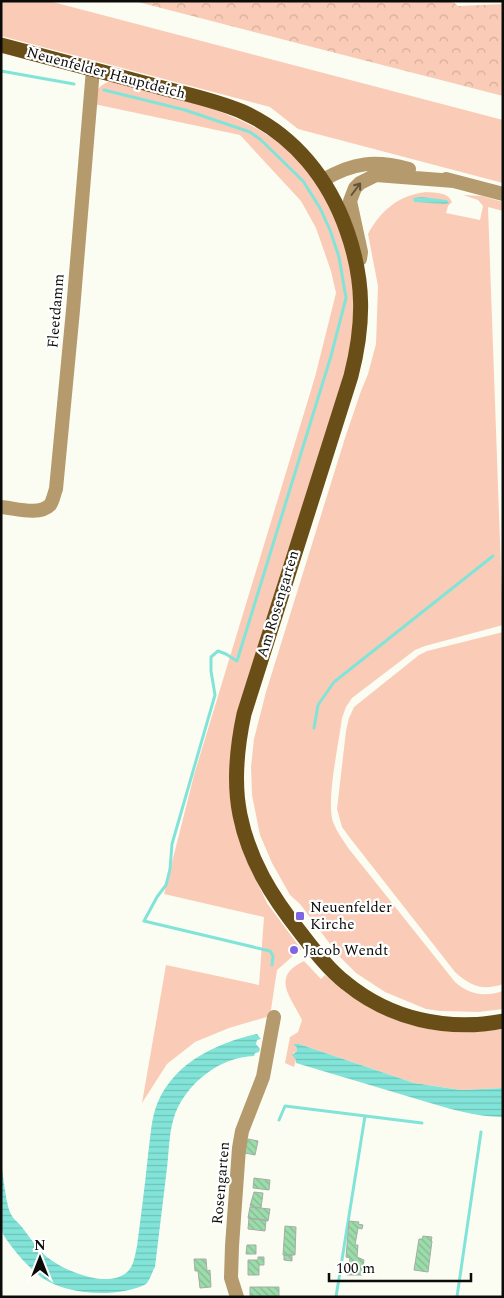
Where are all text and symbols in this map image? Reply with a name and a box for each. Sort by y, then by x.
street label: Neuenfelder Hauptdeich [24,41,188,105]
one-way arrow [351,182,361,196]
street label: Fleetdamm [41,273,71,349]
street label: Am Rosengarten [251,547,305,660]
place label: Neuenfelder Kirche [310,896,392,936]
marker: Neuenfelder Kirche [294,910,306,922]
place label: Jacob Wendt [304,939,388,962]
marker: Jacob Wendt [288,944,300,956]
street label: Rosengarten [206,1140,236,1225]
north arrow [15,1233,65,1283]
text: N [34,1235,46,1256]
scale bar [329,1250,472,1282]
text: 100 m [336,1257,375,1280]

